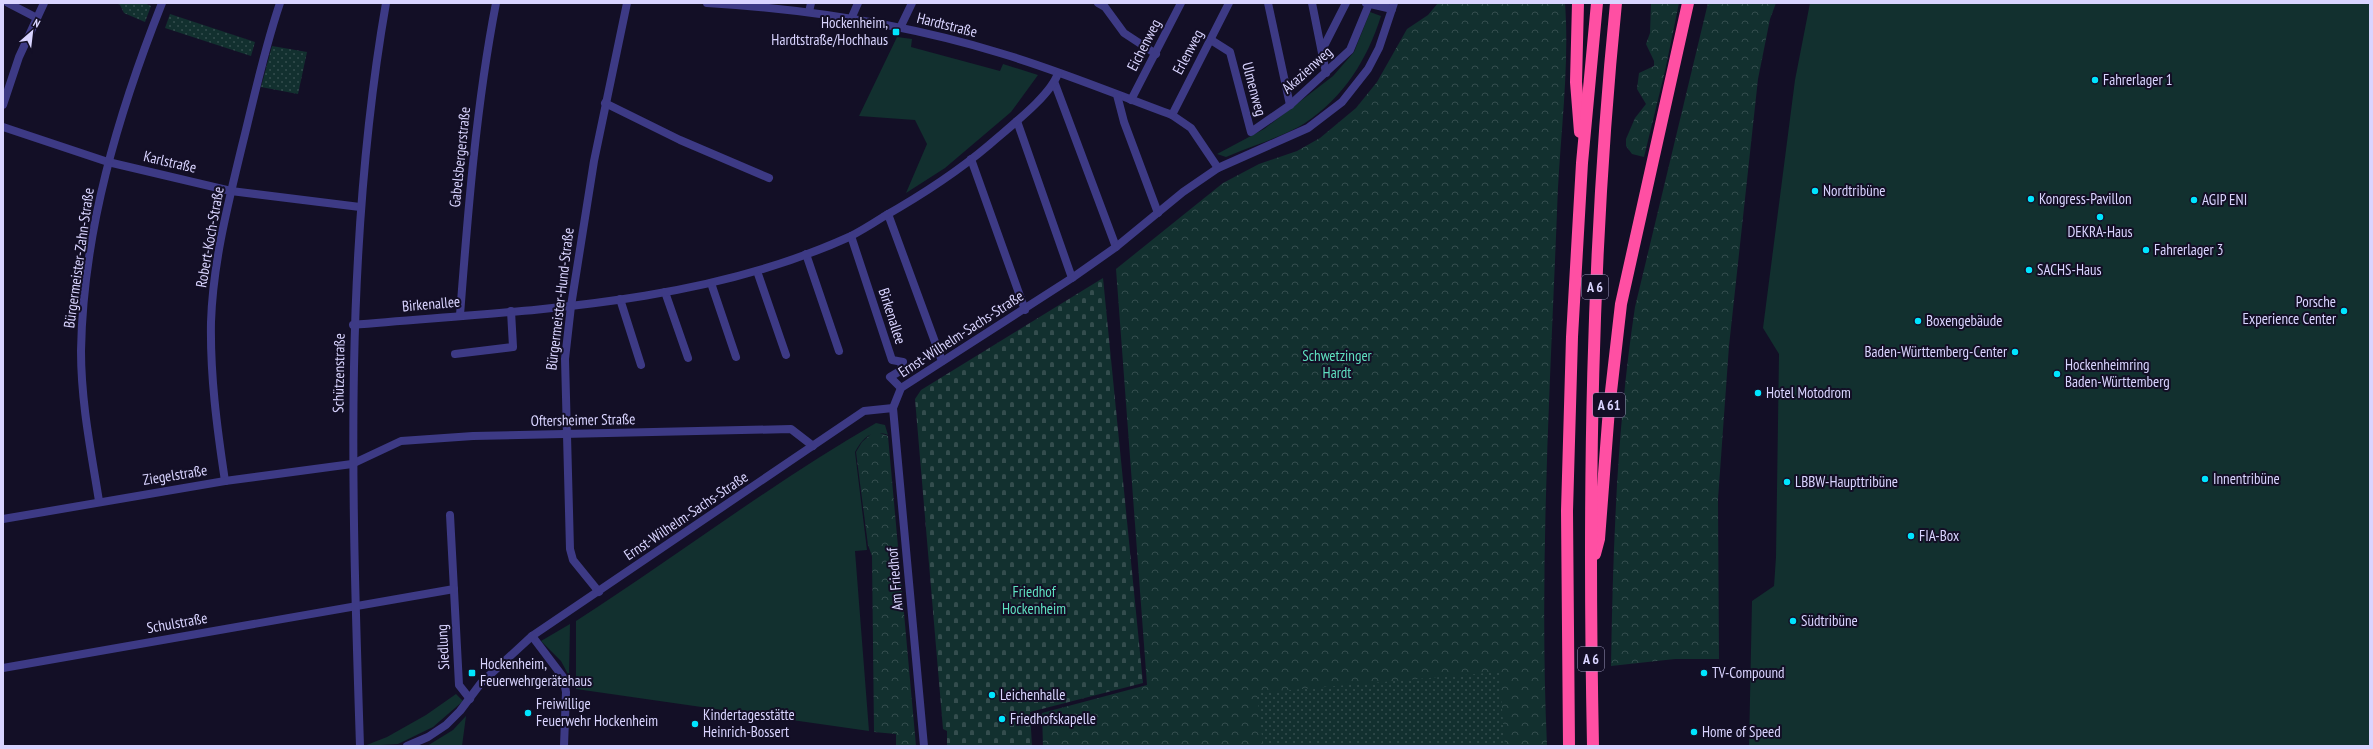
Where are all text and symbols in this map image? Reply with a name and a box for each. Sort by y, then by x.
street label: Hardtstraße [915,8,979,41]
north arrow [12,12,52,52]
place label: Hockenheim, Hardtstraße/Hochhaus [771,13,888,49]
text: N [31,16,43,31]
street label: Eichenweg [1122,16,1165,74]
street label: Erlenweg [1168,26,1207,77]
marker: Hockenheim, Hardtstraße/Hochhaus [891,27,901,37]
street label: Akazienweg [1277,42,1336,97]
street label: Ulmenweg [1238,60,1271,118]
place label: Fahrerlager 1 [2103,70,2172,89]
marker: Fahrerlager 1 [2090,75,2100,85]
street label: Gabelsbergerstraße [445,106,474,208]
street label: Karlstraße [142,146,198,177]
place label: Nordtribüne [1823,181,1885,200]
street label: Robert-Koch-Straße [191,185,228,289]
marker: Nordtribüne [1810,186,1820,196]
street label: Bürgermeister-Zahn-Straße [59,187,98,329]
place label: Kongress-Pavillon [2039,189,2132,208]
place label: AGIP ENI [2202,190,2247,209]
marker: Kongress-Pavillon [2026,194,2036,204]
marker: AGIP ENI [2189,195,2199,205]
marker: DEKRA-Haus [2095,212,2105,222]
place label: DEKRA-Haus [2067,222,2133,241]
street label: Bürgermeister-Hund-Straße [541,227,578,371]
place label: Fahrerlager 3 [2154,240,2223,259]
marker: Fahrerlager 3 [2141,245,2151,255]
place label: SACHS-Haus [2037,260,2102,279]
marker: SACHS-Haus [2024,265,2034,275]
road number: A 6 [1582,275,1608,299]
street label: Birkenallee [874,285,910,346]
street label: Ernst-Wilhelm-Sachs-Straße [895,286,1027,381]
street label: Birkenallee [401,292,461,315]
place label: Porsche Experience Center [2243,292,2337,328]
marker: Porsche Experience Center [2339,306,2349,316]
place label: Boxengebäude [1926,311,2002,330]
marker: Boxengebäude [1913,316,1923,326]
street label: Schützenstraße [328,333,349,413]
place label: Baden-Württemberg-Center [1864,342,2008,361]
park label: Schwetzinger Hardt [1302,346,1373,382]
marker: Baden-Württemberg-Center [2010,347,2020,357]
place label: Hockenheimring Baden-Württemberg [2065,355,2170,391]
marker: Hockenheimring Baden-Württemberg [2052,369,2062,379]
place label: Hotel Motodrom [1766,383,1851,402]
marker: Hotel Motodrom [1753,388,1763,398]
road number: A 61 [1593,393,1625,417]
street label: Oftersheimer Straße [530,409,636,430]
street label: Ziegelstraße [141,460,208,489]
street label: Ernst-Wilhelm-Sachs-Straße [620,467,751,564]
place label: Innentribüne [2213,469,2280,488]
place label: LBBW-Haupttribüne [1795,472,1898,491]
marker: Innentribüne [2200,474,2210,484]
marker: LBBW-Haupttribüne [1782,477,1792,487]
place label: FIA-Box [1919,526,1959,545]
marker: FIA-Box [1906,531,1916,541]
street label: Am Friedhof [882,546,907,611]
park label: Friedhof Hockenheim [1002,582,1066,618]
street label: Schulstraße [145,608,209,637]
place label: Südtribüne [1801,611,1858,630]
marker: Südtribüne [1788,616,1798,626]
street label: Siedlung [432,624,453,670]
road number: A 6 [1578,647,1604,671]
place label: Hockenheim, Feuerwehrgerätehaus [480,654,592,690]
place label: TV-Compound [1712,663,1785,682]
marker: Hockenheim, Feuerwehrgerätehaus [467,668,477,678]
marker: TV-Compound [1699,668,1709,678]
place label: Leichenhalle [1000,685,1066,704]
marker: Leichenhalle [987,690,997,700]
place label: Freiwillige Feuerwehr Hockenheim [536,694,658,730]
place label: Kindertagesstätte Heinrich-Bossert [703,705,795,741]
marker: Freiwillige Feuerwehr Hockenheim [523,708,533,718]
place label: Friedhofskapelle [1010,709,1096,728]
marker: Friedhofskapelle [997,714,1007,724]
marker: Kindertagesstätte Heinrich-Bossert [690,719,700,729]
place label: Home of Speed [1702,722,1781,741]
marker: Home of Speed [1689,727,1699,737]

